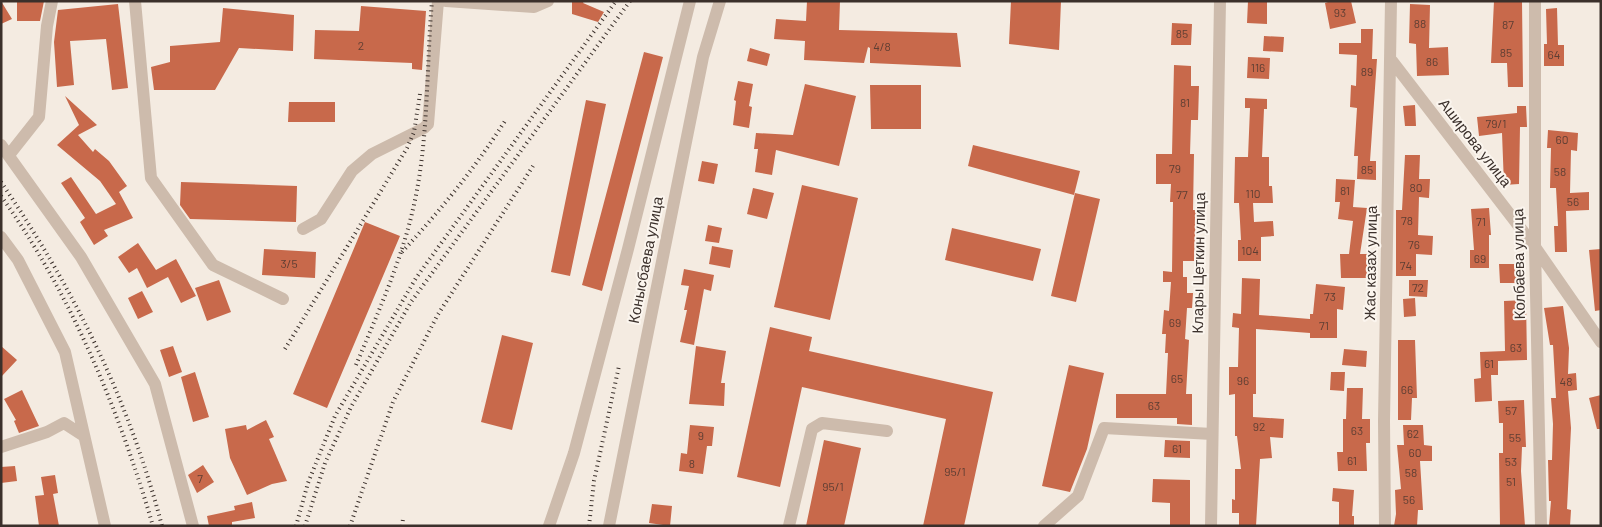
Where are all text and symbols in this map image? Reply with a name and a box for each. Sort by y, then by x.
house number: 93 [1334,5,1346,19]
house number: 88 [1414,16,1426,30]
house number: 87 [1502,17,1514,31]
house number: 85 [1176,26,1188,40]
house number: 2 [358,38,364,52]
house number: 4/8 [873,39,891,53]
house number: 85 [1500,45,1512,59]
house number: 64 [1548,47,1560,61]
house number: 86 [1426,54,1438,68]
house number: 116 [1251,60,1265,74]
house number: 89 [1361,64,1373,78]
street label: Аширова улица [1436,94,1516,191]
house number: 81 [1180,95,1190,109]
house number: 79/1 [1486,116,1506,130]
house number: 60 [1556,132,1568,146]
house number: 79 [1169,161,1181,175]
house number: 85 [1361,162,1373,176]
house number: 58 [1554,164,1566,178]
house number: 80 [1409,180,1423,194]
house number: 81 [1340,183,1350,197]
house number: 110 [1245,186,1261,200]
house number: 77 [1176,187,1188,201]
street label: Клары Цеткин улица [1188,192,1208,334]
street label: Конысбаева улица [624,194,666,325]
house number: 56 [1567,194,1579,208]
street label: Жас казах улица [1360,205,1380,321]
street label: Колбаева улица [1508,208,1528,320]
house number: 78 [1401,213,1413,227]
house number: 71 [1476,214,1486,228]
house number: 76 [1408,237,1420,251]
house number: 104 [1241,243,1259,257]
house number: 69 [1474,251,1486,265]
house number: 3/5 [280,256,298,270]
house number: 74 [1400,258,1412,272]
house number: 72 [1412,280,1424,294]
house number: 73 [1324,289,1336,303]
house number: 69 [1169,315,1181,329]
house number: 71 [1319,318,1329,332]
house number: 63 [1510,340,1522,354]
house number: 61 [1484,356,1494,370]
house number: 65 [1171,371,1183,385]
house number: 96 [1237,373,1249,387]
house number: 48 [1560,374,1572,388]
house number: 66 [1401,382,1413,396]
house number: 63 [1148,398,1160,412]
house number: 57 [1505,403,1517,417]
house number: 92 [1253,419,1265,433]
house number: 63 [1351,423,1363,437]
house number: 62 [1407,426,1419,440]
house number: 9 [698,428,704,442]
house number: 55 [1509,430,1521,444]
house number: 61 [1172,441,1182,455]
house number: 60 [1409,445,1421,459]
house number: 61 [1347,453,1357,467]
house number: 53 [1505,454,1517,468]
house number: 8 [689,456,695,470]
house number: 95/1 [944,464,966,478]
house number: 58 [1405,465,1417,479]
house number: 7 [197,471,203,485]
house number: 51 [1506,474,1516,488]
house number: 95/1 [822,479,844,493]
house number: 56 [1403,492,1415,506]

